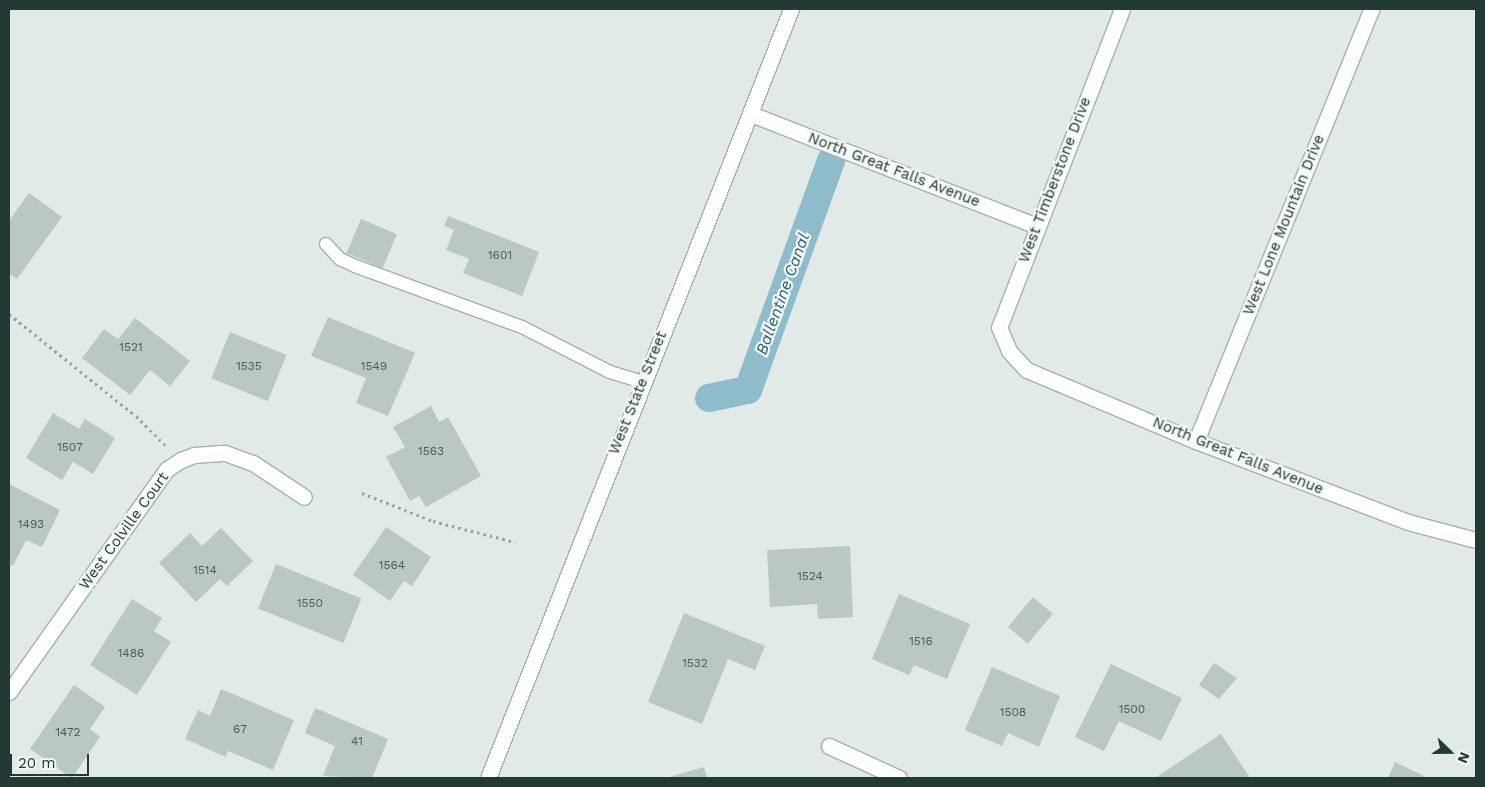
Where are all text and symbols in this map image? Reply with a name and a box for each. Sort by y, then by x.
street label: West Timberstone Drive [1015,94,1095,266]
street label: North Great Falls Avenue [805,129,983,211]
street label: West Lone Mountain Drive [1239,132,1329,318]
water label: Ballentine Canal [752,231,814,357]
house number: 1601 [488,249,512,263]
street label: West State Street [605,329,671,457]
house number: 1521 [119,341,143,355]
house number: 1535 [236,360,262,374]
house number: 1549 [361,360,387,374]
street label: North Great Falls Avenue [1150,413,1326,499]
house number: 1507 [57,441,83,455]
house number: 1563 [418,445,444,459]
street label: West Colville Court [75,469,173,593]
house number: 1493 [18,518,44,532]
house number: 1564 [379,559,405,573]
house number: 1514 [193,564,217,578]
house number: 1524 [797,570,823,584]
house number: 1550 [297,597,323,611]
house number: 1516 [909,635,933,649]
house number: 1486 [118,647,144,661]
house number: 1532 [682,657,708,671]
house number: 1500 [1119,703,1145,717]
house number: 1508 [1000,706,1026,720]
house number: 67 [233,723,247,737]
house number: 1472 [55,726,81,740]
north arrow [1425,727,1475,777]
house number: 41 [351,735,363,749]
scale bar [12,744,91,776]
text: N [1455,750,1473,765]
text: 20 m [18,754,56,772]

